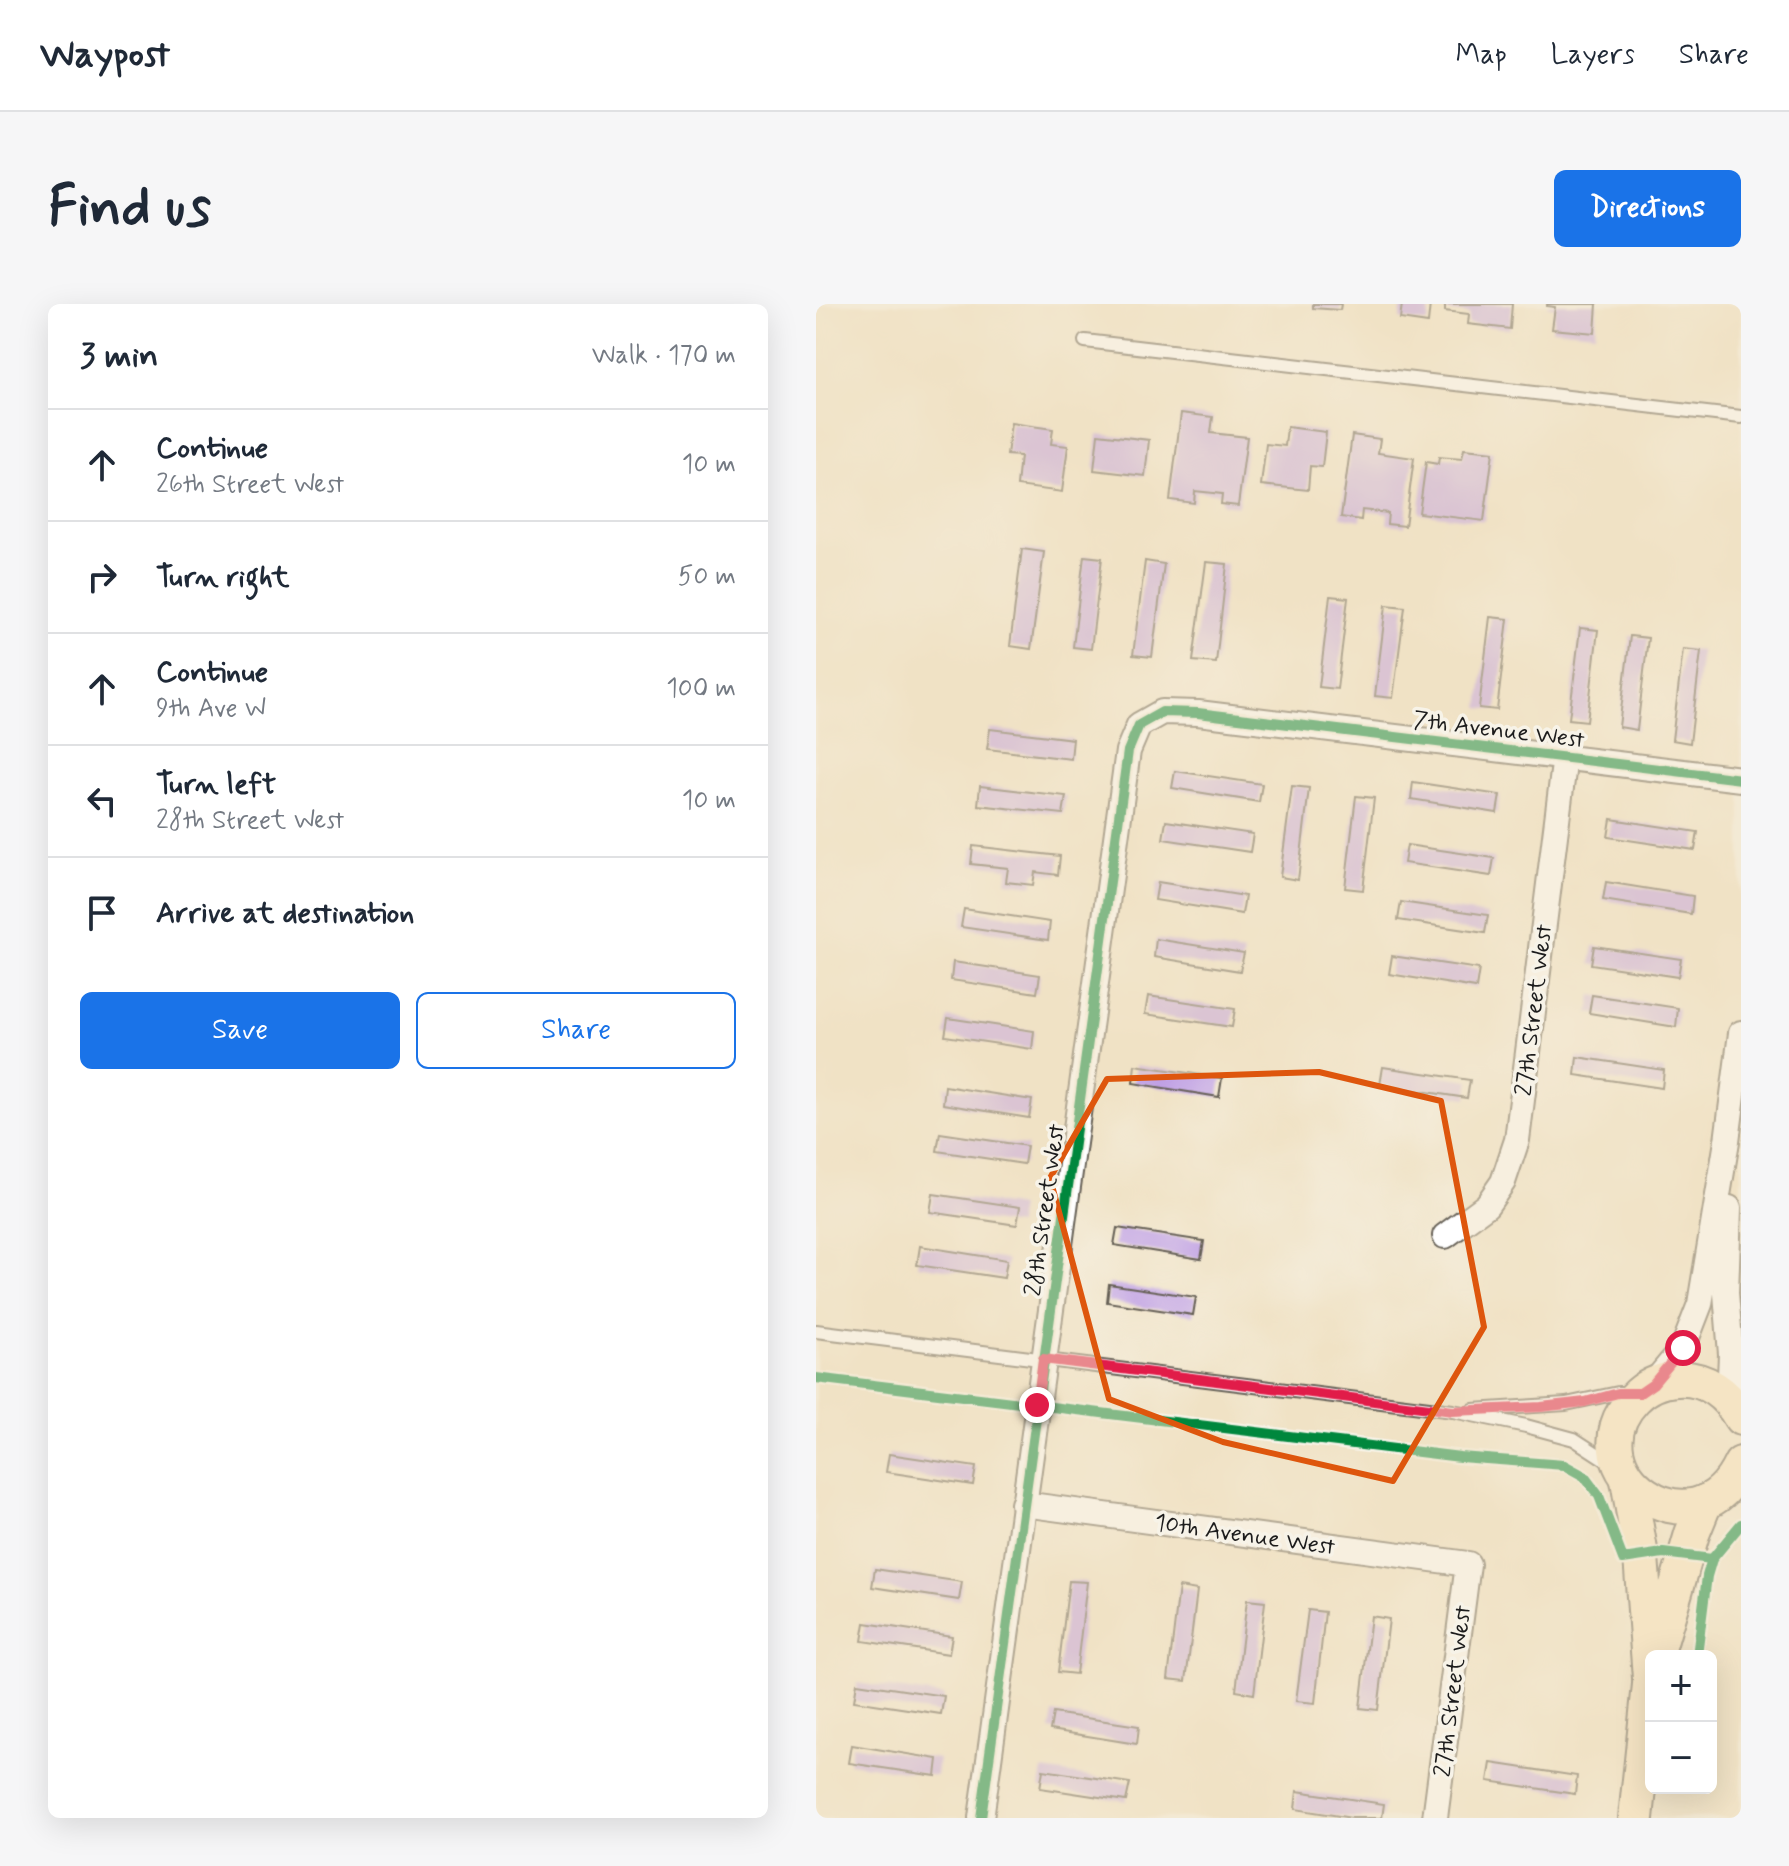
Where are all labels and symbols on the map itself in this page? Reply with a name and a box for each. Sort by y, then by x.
street label: 7th Avenue West [1411,705,1587,756]
street label: 27th Street West [1509,922,1560,1098]
street label: 28th Street West [1018,1122,1073,1298]
route start [1665,1330,1701,1366]
route end [1019,1387,1055,1423]
street label: 10th Avenue West [1153,1507,1337,1564]
street label: 27th Street West [1428,1603,1479,1779]

